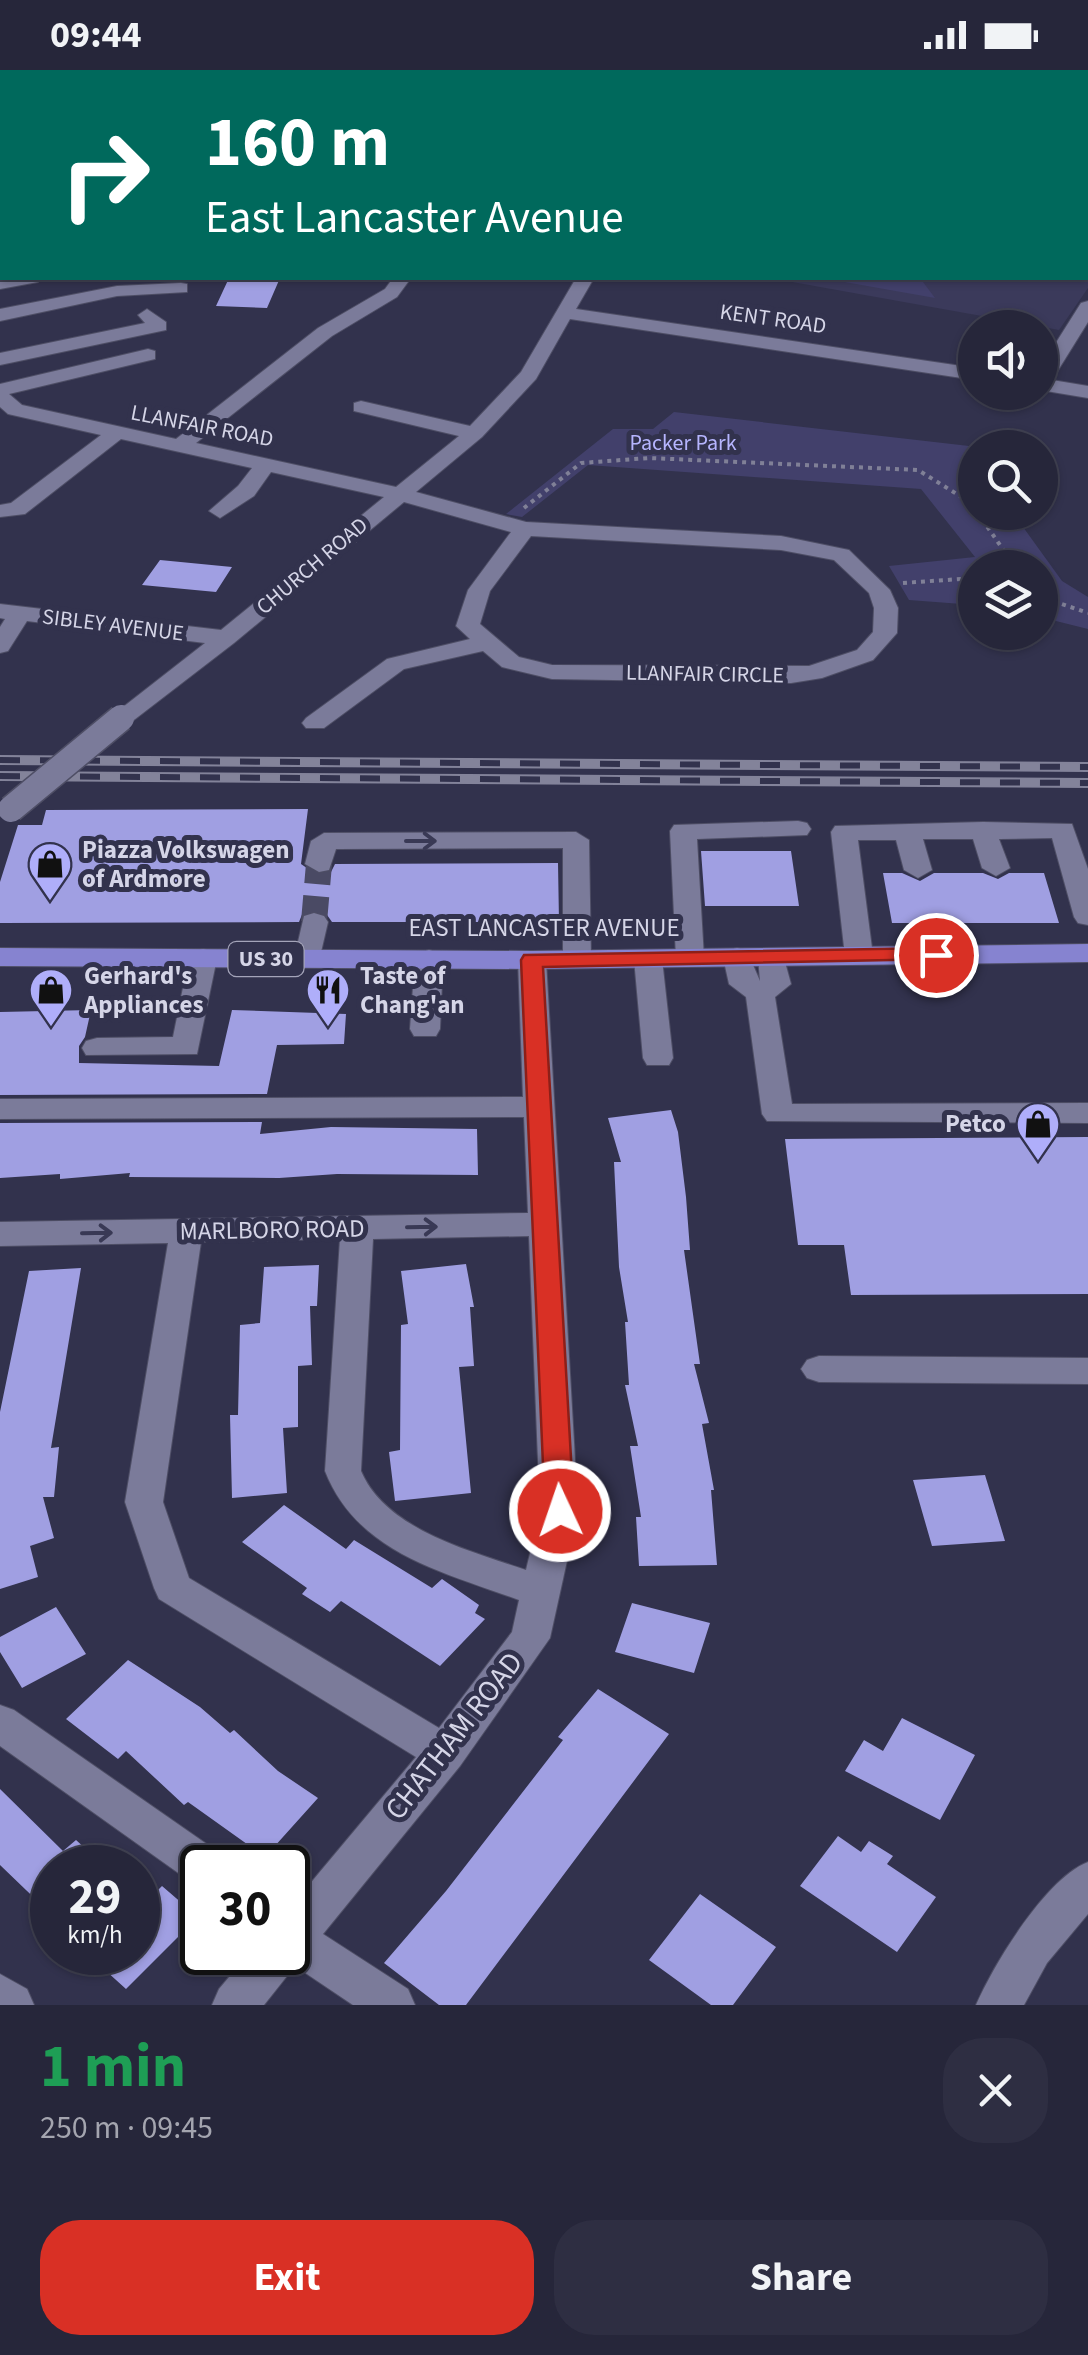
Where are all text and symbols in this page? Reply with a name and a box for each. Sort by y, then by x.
text: 09:44 [50,8,142,62]
text: 160 m [205,93,390,193]
icon: right [40,110,170,240]
text: East Lancaster Avenue [205,186,624,250]
street label: KENT ROAD [718,296,828,342]
map controls [958,310,1058,650]
button: sound [958,310,1058,410]
street label: LLANFAIR ROAD [128,396,276,456]
park label: Packer Park [629,427,737,459]
button: search [958,430,1058,530]
street label: CHURCH ROAD [249,510,375,622]
button: layers [958,550,1058,650]
street label: SIBLEY AVENUE [40,600,186,650]
street label: LLANFAIR CIRCLE [626,657,784,691]
place label: Piazza Volkswagen of Ardmore [82,832,290,897]
one-way arrow [404,832,437,850]
shop icon: Piazza Volkswagen of Ardmore [27,841,73,902]
street label: EAST LANCASTER AVENUE [408,910,680,946]
pin [894,913,979,998]
icon: arrive [909,928,964,983]
road number: US 30 [228,942,304,976]
place label: Gerhard's Appliances [83,958,204,1023]
place label: Taste of Chang'an [360,958,465,1023]
shop icon: Gerhard's Appliances [28,967,74,1028]
restaurant icon: Taste of Chang'an [305,967,351,1028]
shop icon: Petco [1015,1101,1061,1162]
place label: Petco [945,1106,1006,1142]
street label: MARLBORO ROAD [179,1210,365,1250]
one-way arrow [406,1217,438,1236]
one-way arrow [81,1224,113,1243]
position arrow [508,1459,612,1563]
street label: CHATHAM ROAD [375,1643,533,1829]
speed limit sign: 30 [180,1845,310,1975]
text: 29 [69,1862,121,1933]
text: km/h [67,1917,123,1953]
text: 1 min [40,2025,186,2110]
button: close [943,2038,1048,2143]
text: 250 m · 09:45 [40,2105,213,2151]
button: Exit [40,2220,534,2335]
button: Share [554,2220,1048,2335]

